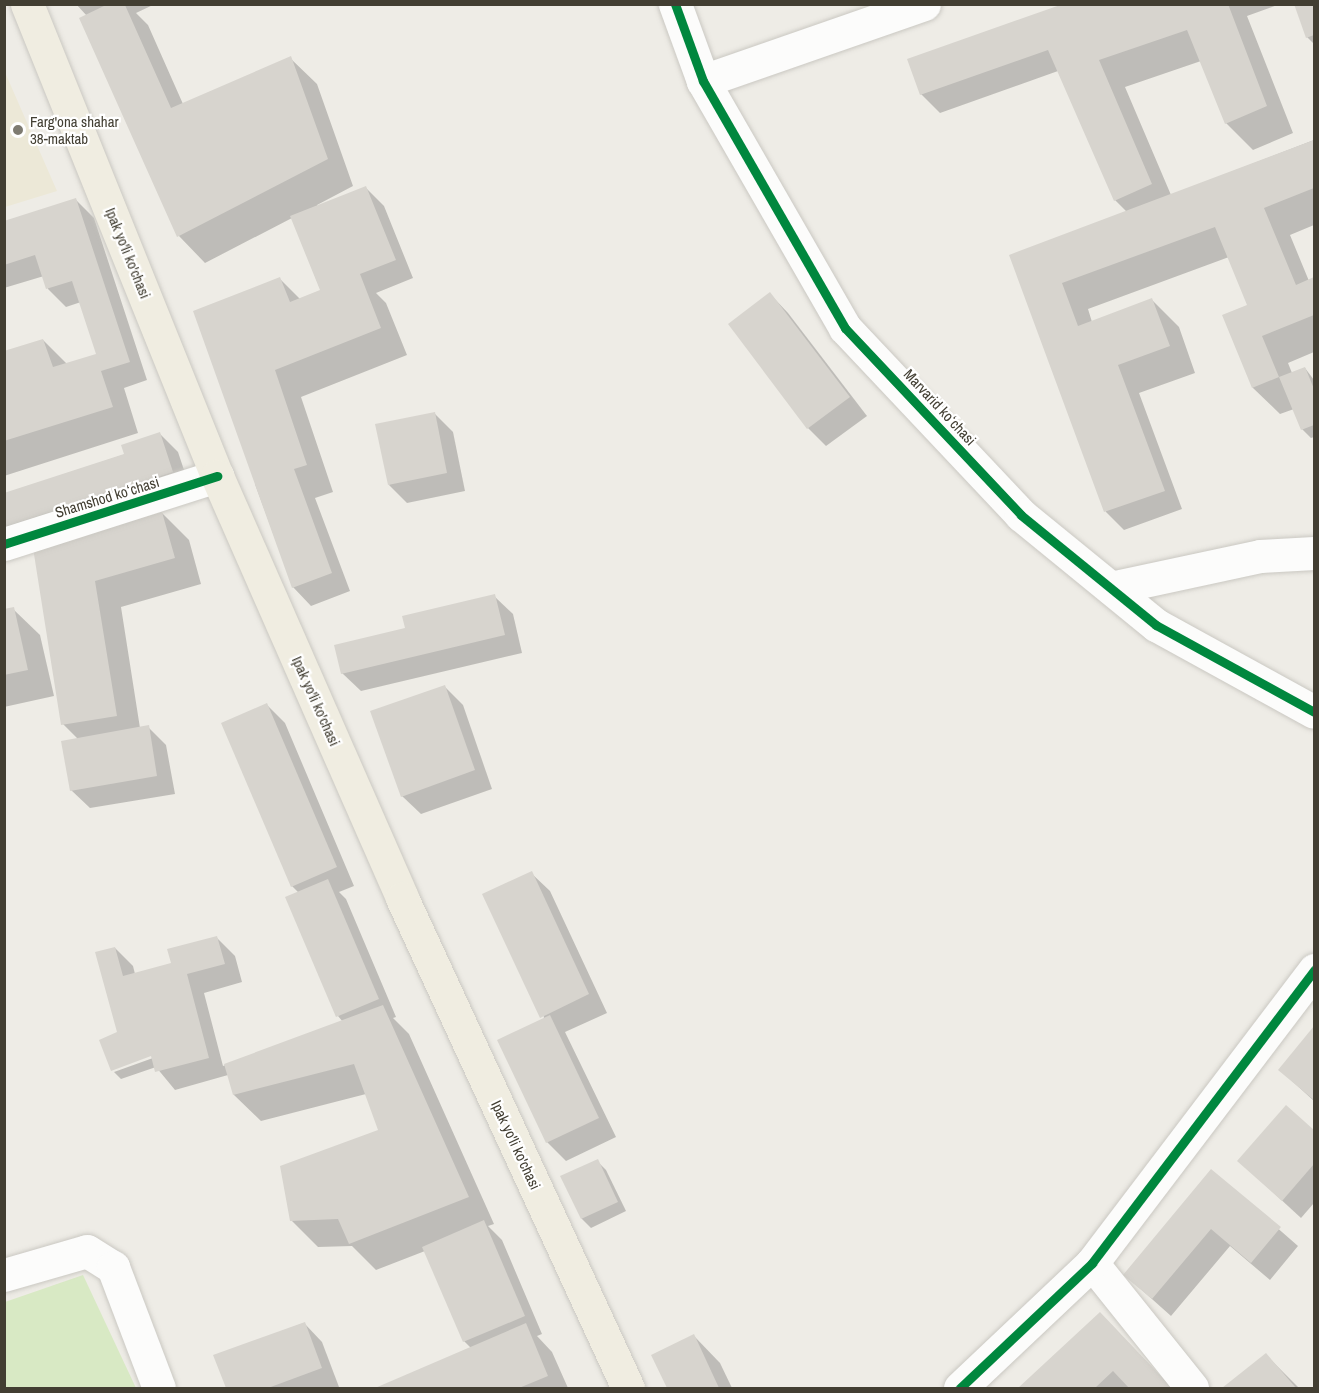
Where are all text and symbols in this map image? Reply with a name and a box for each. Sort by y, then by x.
place label: Farg'ona shahar 38-maktab [30,112,119,147]
marker: Farg'ona shahar 38-maktab [11,123,25,137]
street label: Ipak yo'li ko'chasi [102,205,154,301]
street label: Marvarid koʻchasi [900,365,980,449]
street label: Shamshod koʻchasi [53,473,161,521]
street label: Ipak yo'li ko'chasi [288,653,344,749]
street label: Ipak yo'li ko'chasi [487,1098,545,1192]

